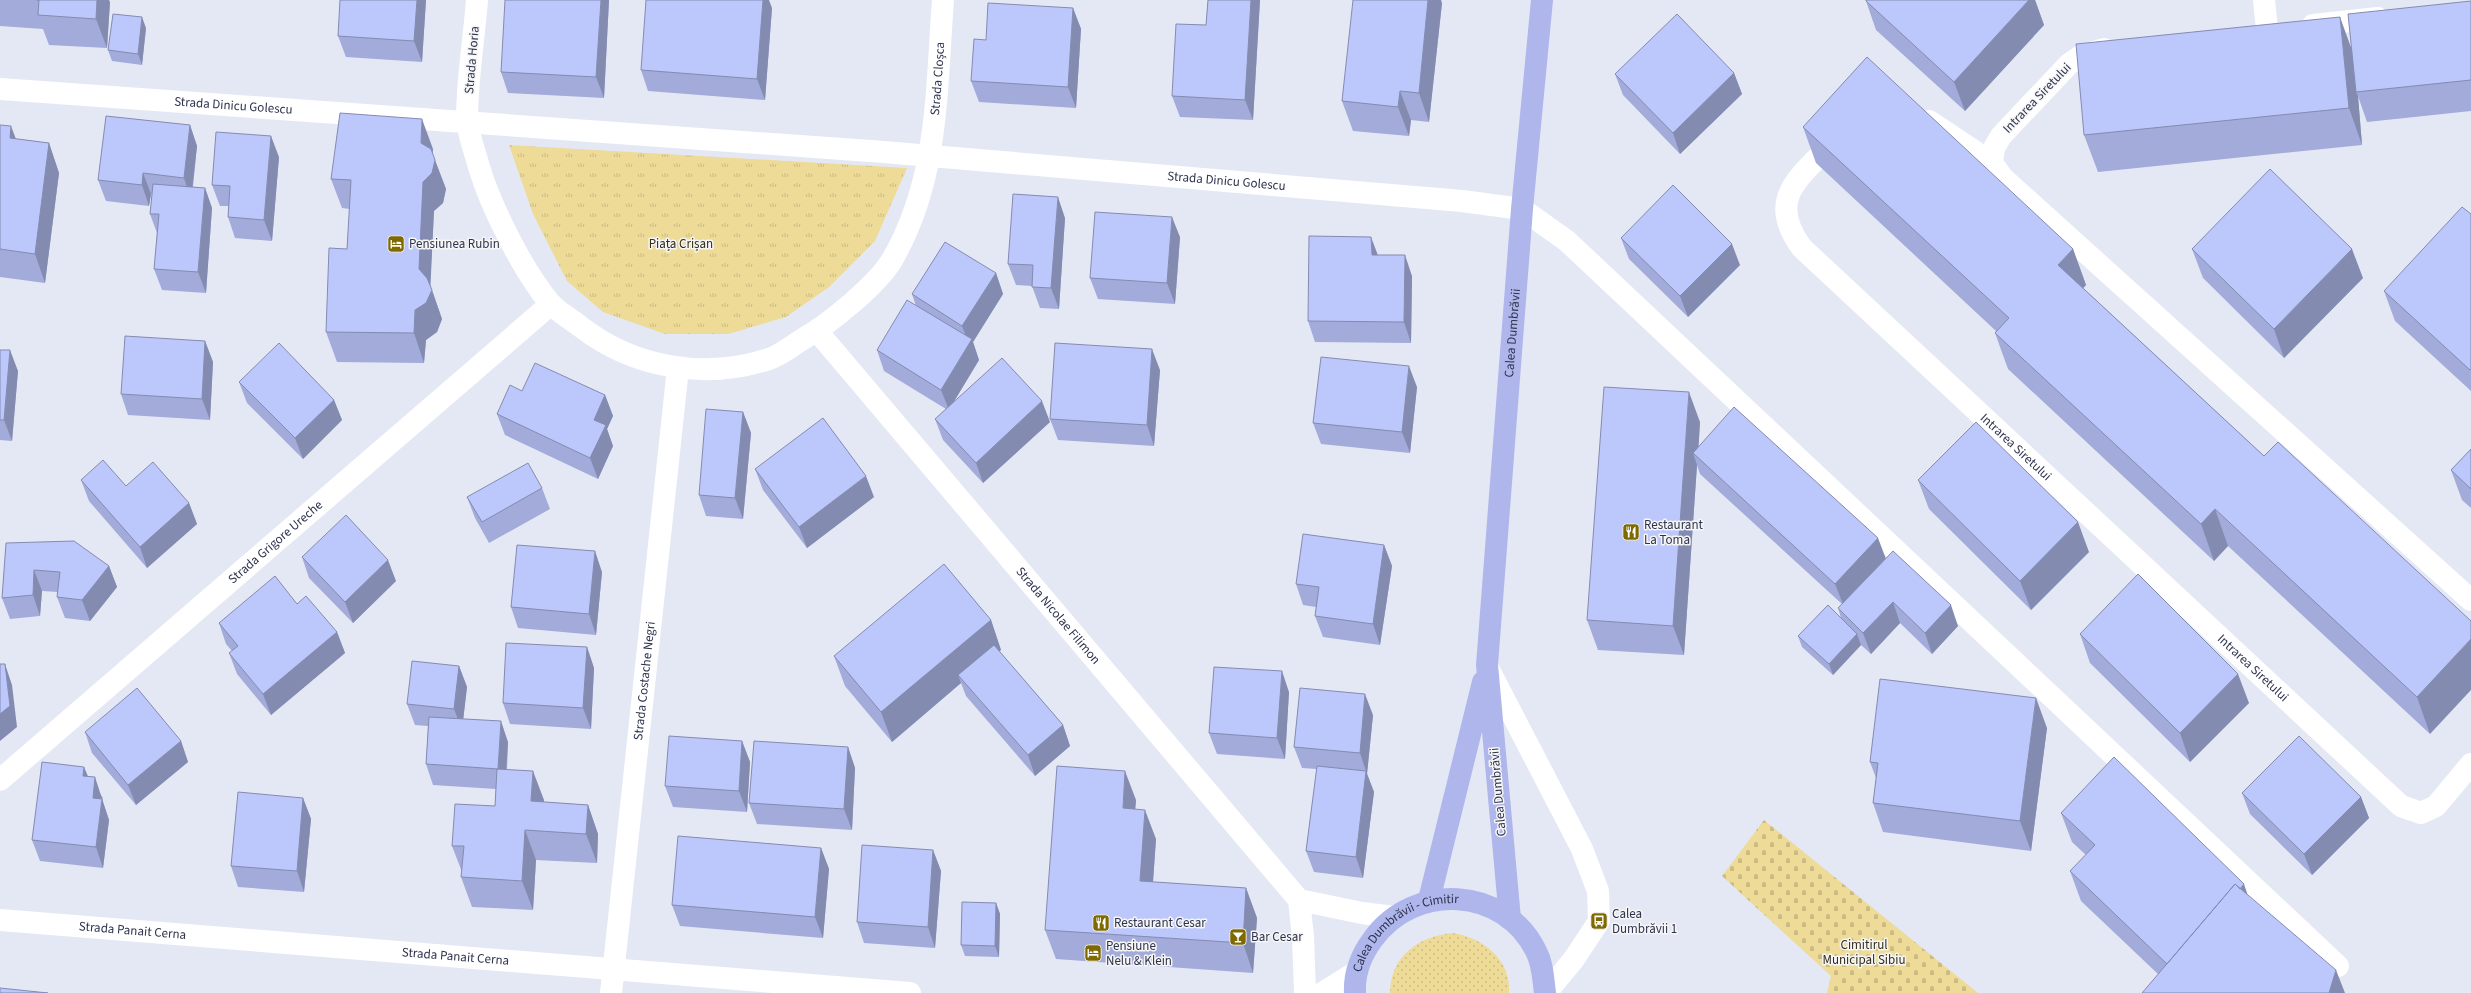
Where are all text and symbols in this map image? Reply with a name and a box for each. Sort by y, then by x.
street label: Strada Horia [460,25,484,95]
street label: Strada Cloșca [926,41,949,116]
street label: Intrarea Siretului [1999,59,2075,137]
street label: Strada Dinicu Golescu [174,92,293,119]
street label: Strada Dinicu Golescu [1167,167,1286,195]
hotel icon: Pensiunea Rubin [386,234,406,254]
place label: Pensiunea Rubin [409,235,500,253]
park label: Piața Crișan [649,235,713,253]
street label: Calea Dumbrăvii [1500,288,1525,378]
street label: Intrarea Siretului [1976,409,2055,485]
street label: Strada Grigore Ureche [224,496,327,588]
place label: Restaurant La Toma [1644,516,1704,549]
restaurant icon: Restaurant La Toma [1621,522,1641,542]
street label: Strada Nicolae Filimon [1012,563,1105,668]
street label: Strada Costache Negri [629,620,660,741]
street label: Intrarea Siretului [2213,630,2293,706]
street label: Calea Dumbrăvii [1485,747,1511,837]
street label: Calea Dumbrăvii - Cimitir [1348,890,1460,974]
place label: Calea Dumbrăvii 1 [1612,905,1677,938]
bus stop icon: Calea Dumbrăvii 1 [1589,911,1609,931]
restaurant icon: Restaurant Cesar [1091,913,1111,933]
place label: Restaurant Cesar [1114,914,1206,932]
street label: Strada Panait Cerna [78,917,187,944]
bar icon: Bar Cesar [1228,927,1248,947]
place label: Bar Cesar [1251,928,1303,946]
park label: Cimitirul Municipal Sibiu [1822,936,1906,969]
place label: Pensiune Nelu & Klein [1106,937,1172,970]
street label: Strada Panait Cerna [401,943,510,970]
hotel icon: Pensiune Nelu & Klein [1083,943,1103,963]

